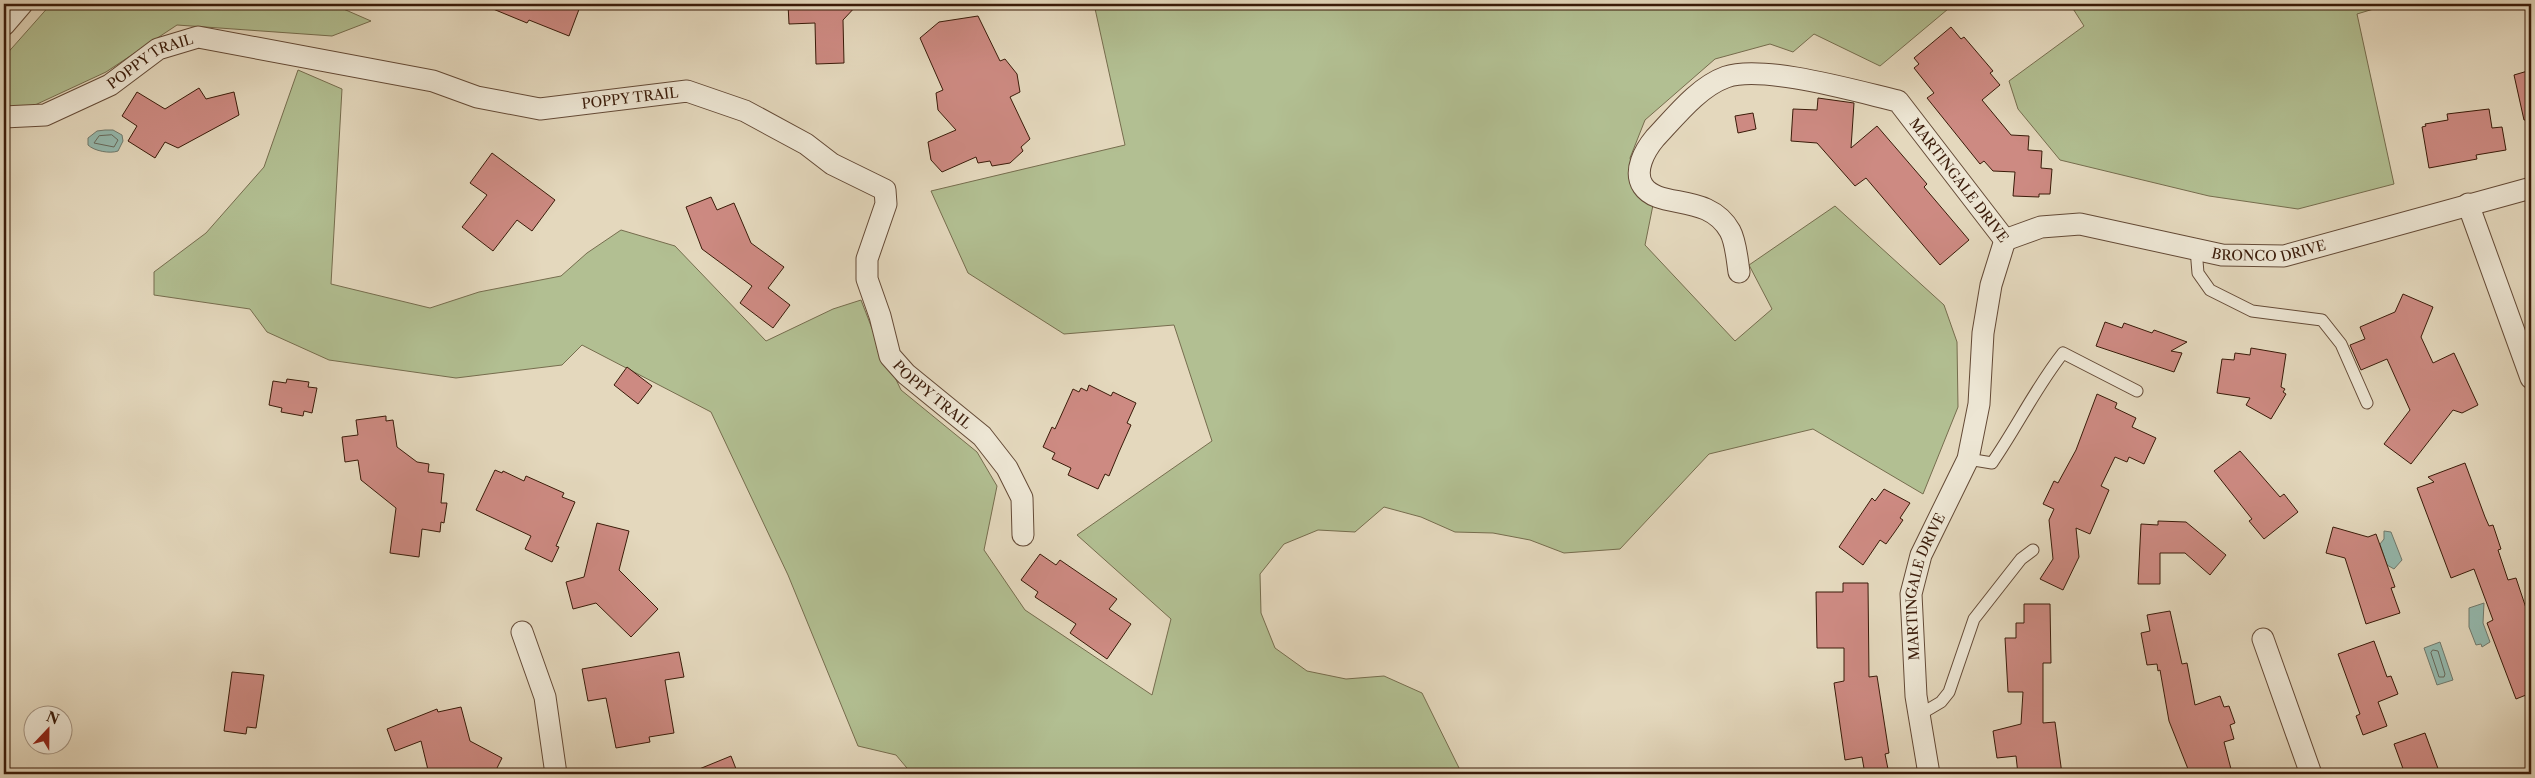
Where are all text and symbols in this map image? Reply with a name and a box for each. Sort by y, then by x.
street label: POPPY TRAIL [104,30,195,93]
street label: POPPY TRAIL [580,83,679,113]
street label: MARTINGALE DRIVE [1905,114,2013,246]
street label: BRONCO DRIVE [2210,236,2328,266]
street label: POPPY TRAIL [889,356,975,433]
street label: MARTINGALE DRIVE [1901,510,1949,661]
north arrow [22,706,72,756]
text: N [44,707,62,729]

